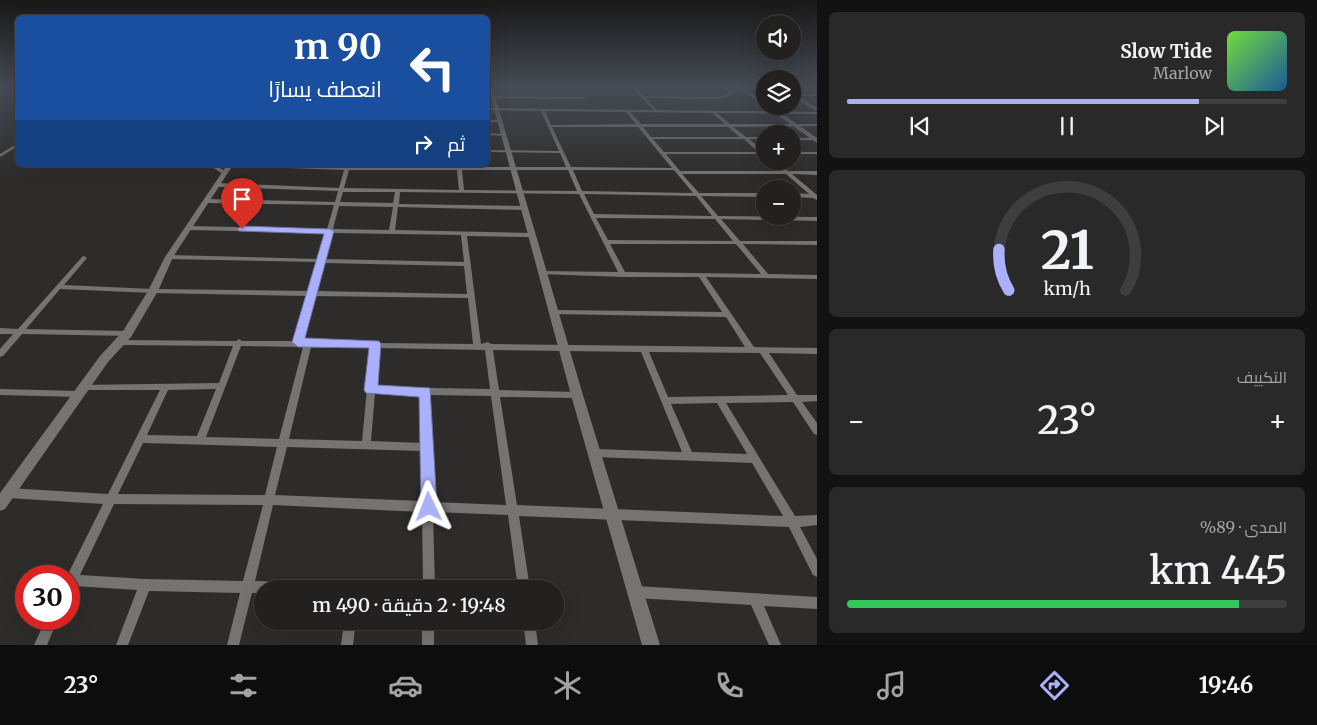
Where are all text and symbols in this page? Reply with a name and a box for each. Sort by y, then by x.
map controls [756,15,801,225]
button: sound [756,15,801,60]
text: 90 m [294,25,382,69]
icon: left [400,35,465,100]
text: Slow Tide [1120,39,1212,63]
text: Marlow [1153,63,1212,83]
button: layers [756,70,801,115]
text: انعطف يسارًا [268,75,382,103]
icon: previous [906,112,934,140]
icon: pause [1053,112,1081,140]
icon: next [1200,112,1228,140]
button: + [756,125,801,170]
icon: right [409,130,437,158]
text: ثم [447,132,465,156]
pin [221,178,263,229]
button: − [756,180,801,225]
icon: arrive [228,185,256,213]
text: 21 [1040,218,1094,283]
text: km/h [1043,277,1091,300]
text: التكييف [1237,367,1287,387]
text: 23° [1037,397,1097,444]
text: − [847,403,866,439]
text: + [1268,403,1287,439]
position arrow [402,480,454,532]
text: المدى · 89% [1200,517,1287,537]
text: 445 km [1149,547,1287,594]
speed limit sign: 30 [15,565,80,630]
text: 19:48 · 2 دقيقة · 490 m [312,593,506,617]
icon: filters [226,668,261,703]
icon: car [388,668,423,703]
icon: climate [550,668,585,703]
icon: phone [712,668,747,703]
icon: music [874,668,909,703]
icon: directions [1037,668,1072,703]
text: 23° [64,671,99,699]
text: 19:46 [1199,671,1253,699]

